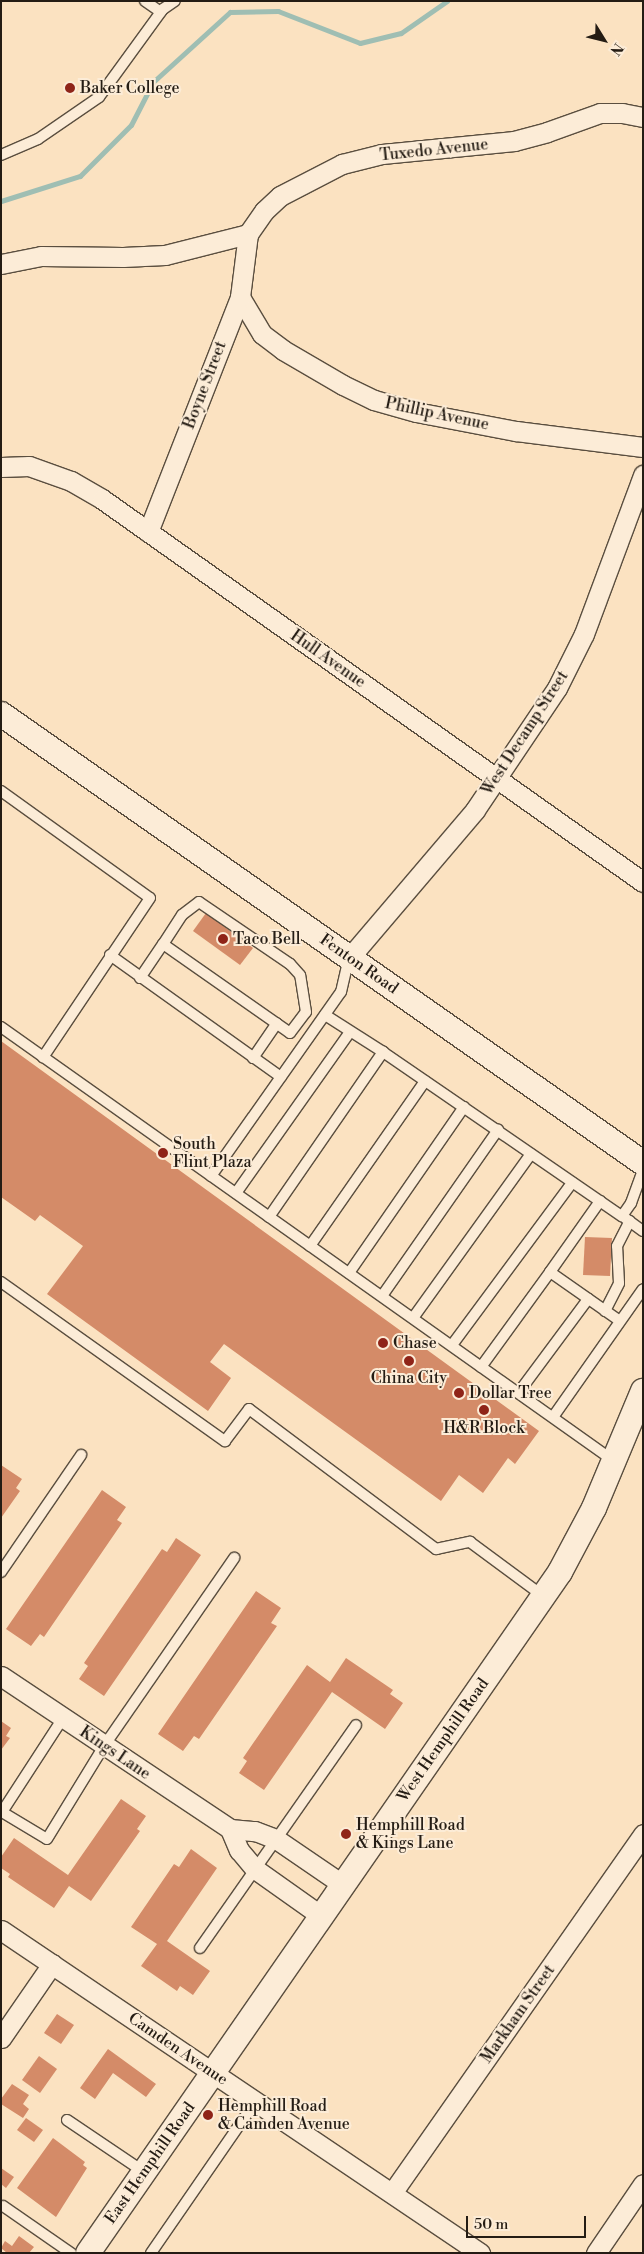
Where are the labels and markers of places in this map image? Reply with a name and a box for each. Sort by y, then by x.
place label: Baker College [80,78,180,98]
marker: Baker College [64,82,76,94]
place label: Taco Bell [233,929,301,949]
marker: Taco Bell [217,933,229,945]
place label: South Flint Plaza [173,1134,252,1172]
marker: South Flint Plaza [157,1147,169,1159]
place label: Chase [393,1333,437,1353]
marker: Chase [377,1337,389,1349]
marker: China City [403,1355,415,1367]
place label: China City [371,1368,447,1388]
place label: Dollar Tree [469,1383,552,1403]
marker: Dollar Tree [453,1387,465,1399]
marker: H&R Block [478,1404,490,1416]
place label: H&R Block [443,1418,525,1438]
place label: Hemphill Road & Kings Lane [356,1815,465,1853]
marker: Hemphill Road & Kings Lane [340,1828,352,1840]
place label: Hemphill Road & Camden Avenue [218,2096,350,2134]
marker: Hemphill Road & Camden Avenue [202,2109,214,2121]

